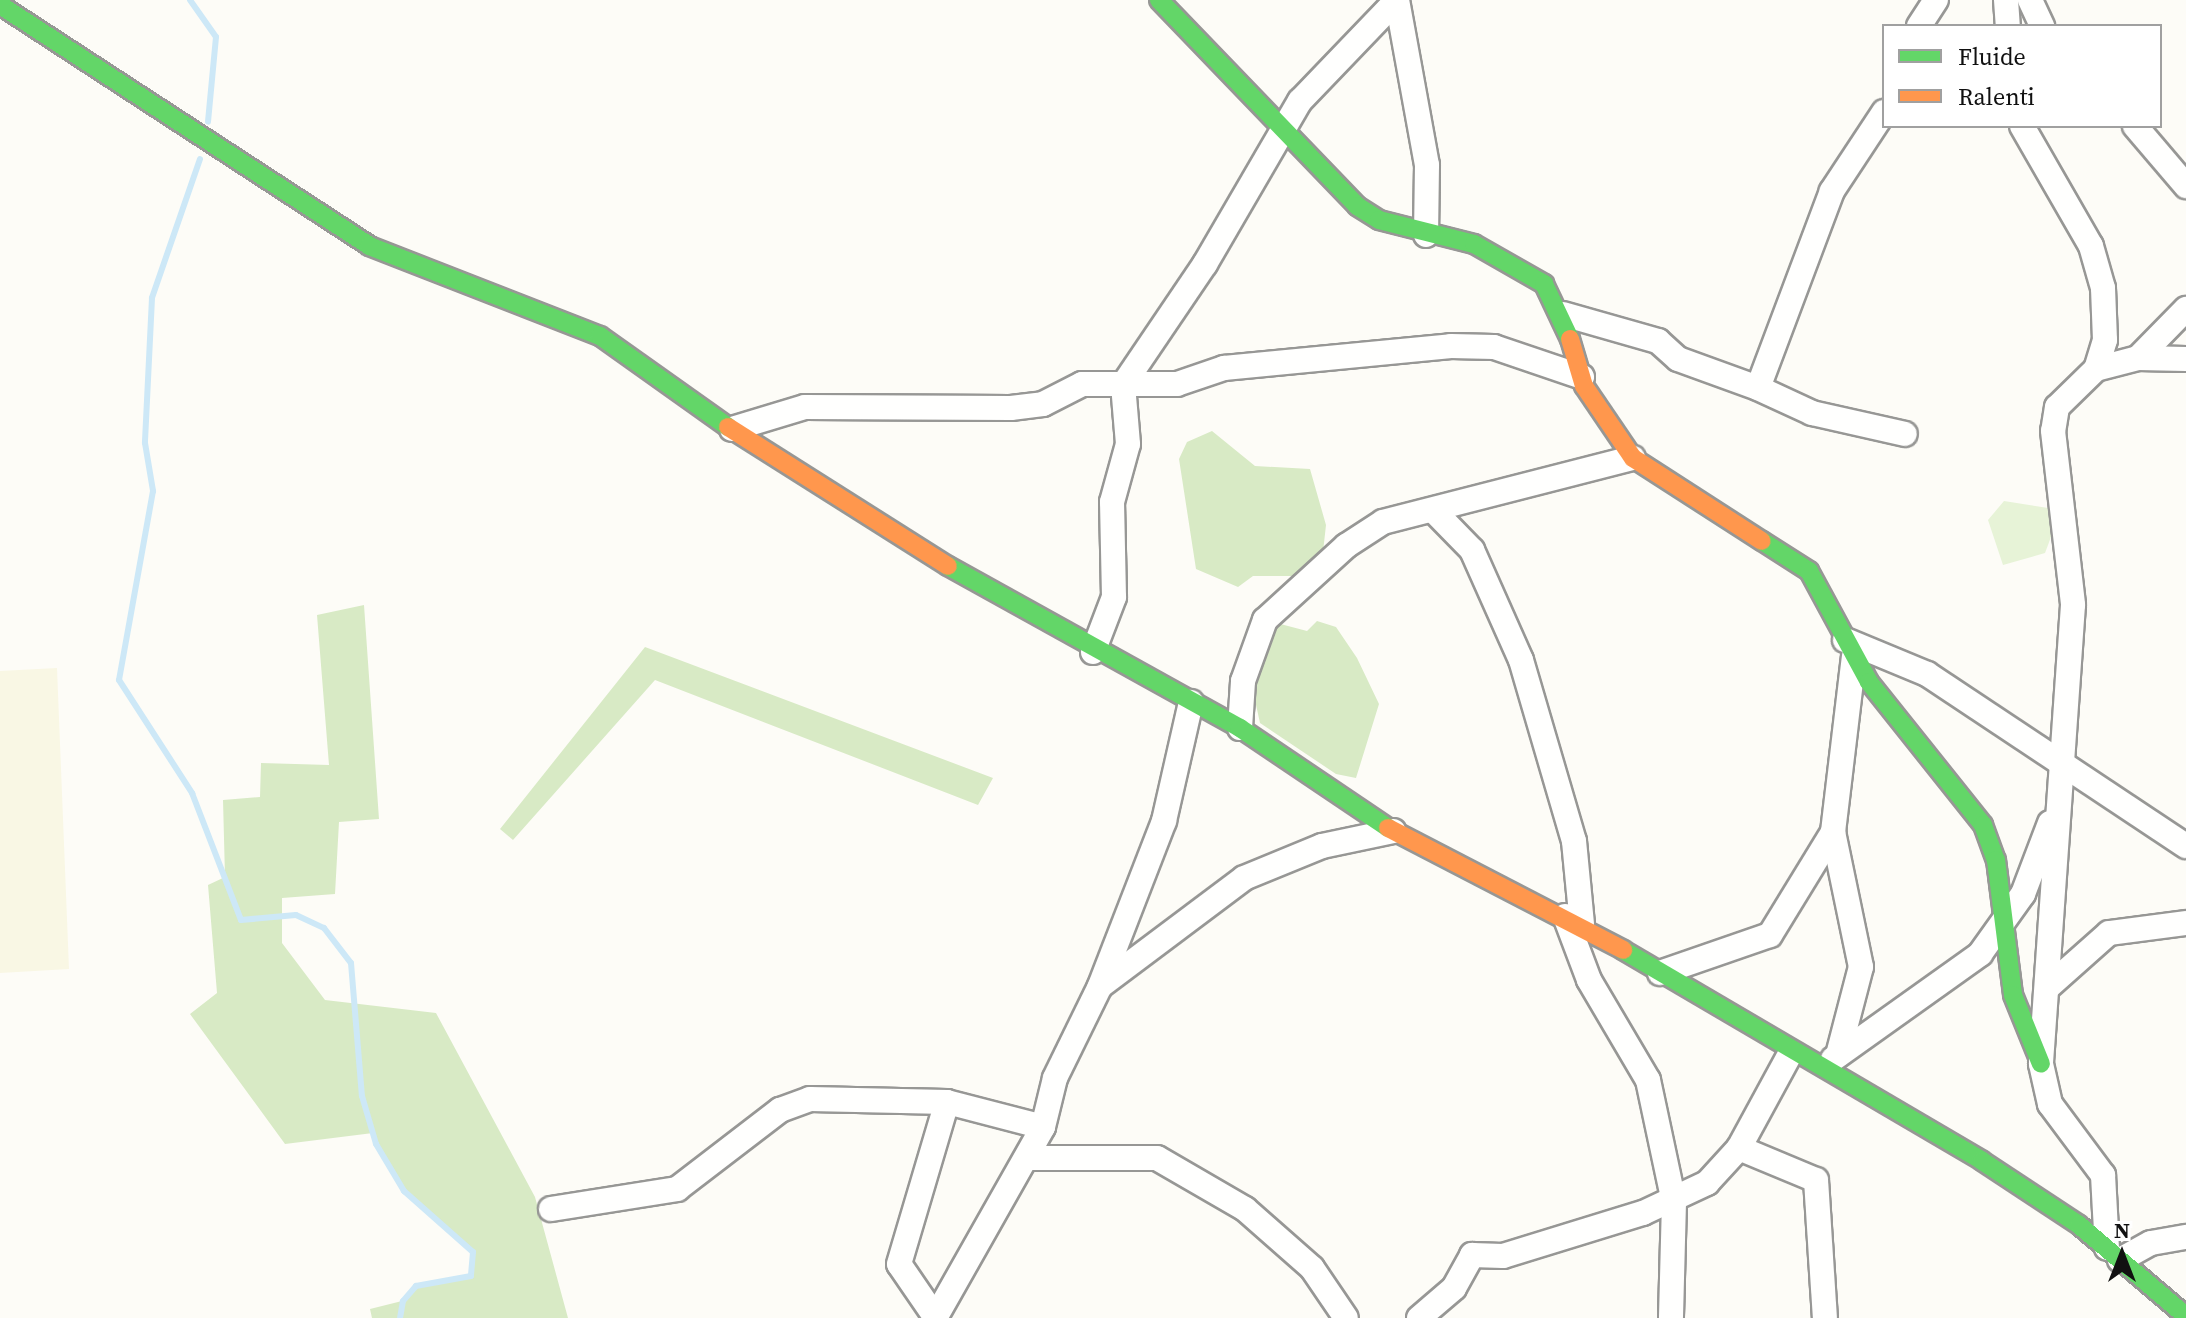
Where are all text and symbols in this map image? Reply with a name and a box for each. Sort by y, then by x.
legend [1882,24,2162,128]
text: Fluide [1958,40,2026,73]
text: Ralenti [1958,80,2035,113]
north arrow [2082,1214,2162,1294]
text: N [2114,1215,2130,1245]

